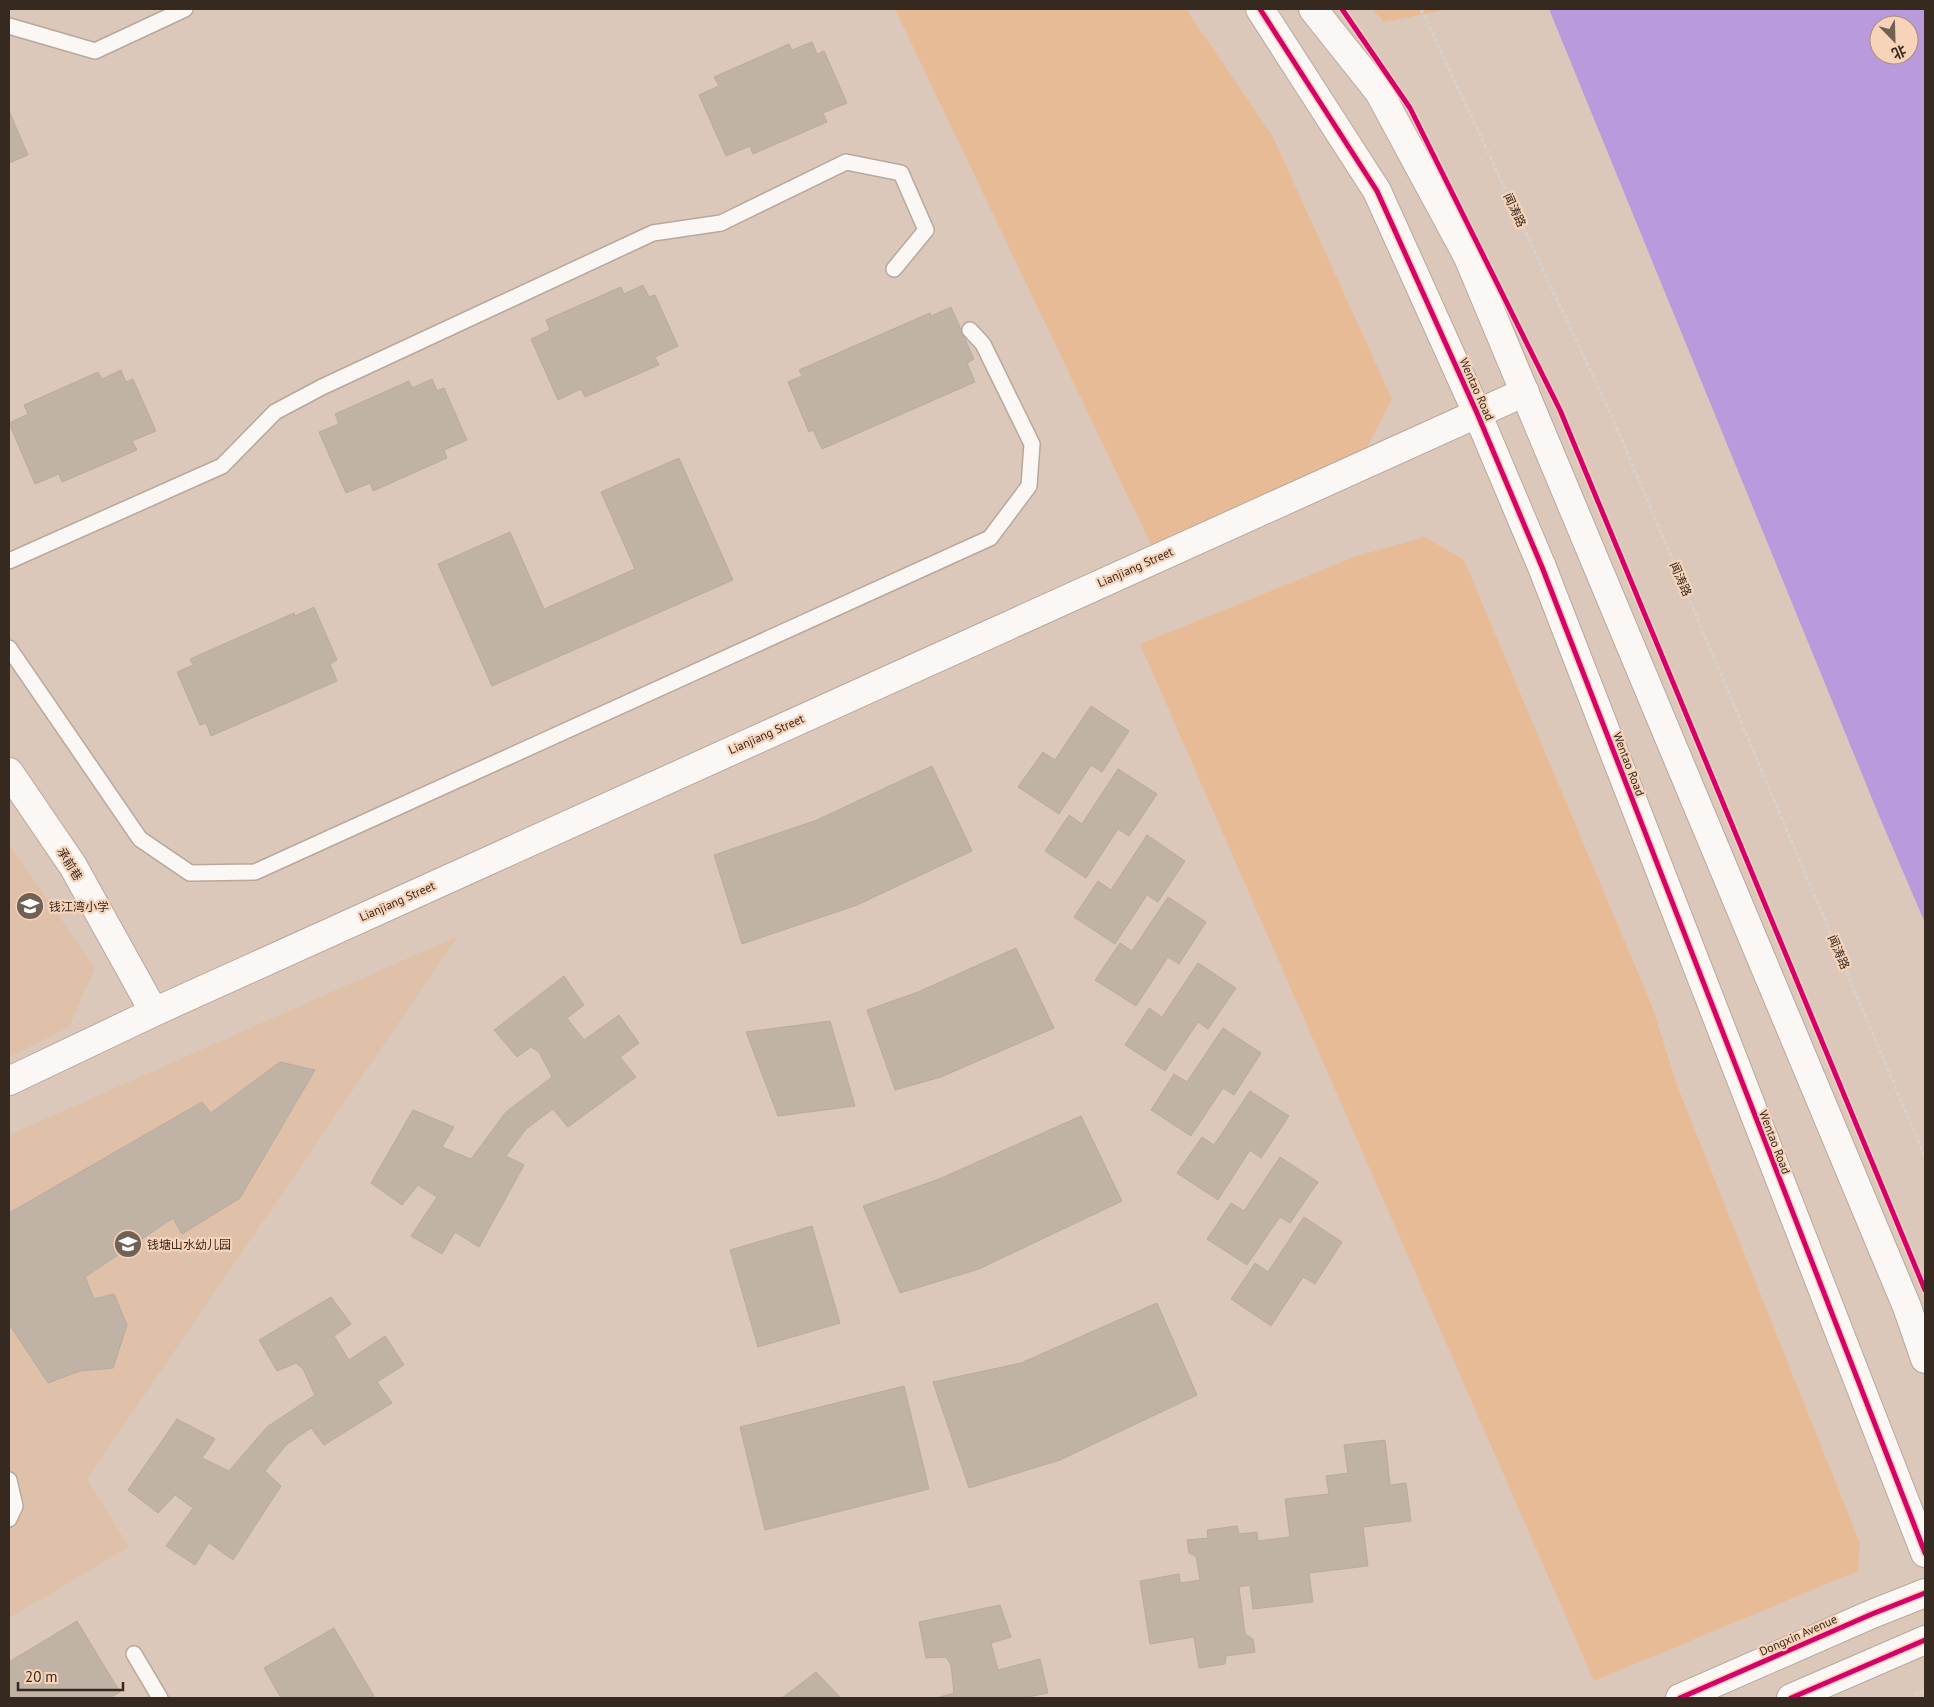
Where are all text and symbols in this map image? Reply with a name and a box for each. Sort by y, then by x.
north arrow [1869,15,1919,65]
text: 北 [1889,41,1909,63]
street label: 闻涛路 [1501,191,1529,229]
street label: Wentao Road [1456,355,1498,423]
street label: Lianjiang Street [1095,544,1175,590]
street label: 闻涛路 [1667,559,1695,599]
street label: Lianjiang Street [726,711,806,757]
street label: Wentao Road [1610,730,1648,798]
street label: 承前巷 [54,845,86,883]
street label: Lianjiang Street [357,878,437,924]
school or university icon: 钱江湾小学 [15,891,45,921]
place label: 钱江湾小学 [49,899,109,914]
street label: 闻涛路 [1825,932,1853,972]
street label: Wentao Road [1756,1108,1794,1176]
school or university icon: 钱塘山水幼儿园 [113,1229,143,1259]
place label: 钱塘山水幼儿园 [147,1237,231,1252]
street label: Dongxin Avenue [1757,1611,1839,1659]
scale bar [18,1660,122,1692]
text: 20 m [25,1667,58,1686]

